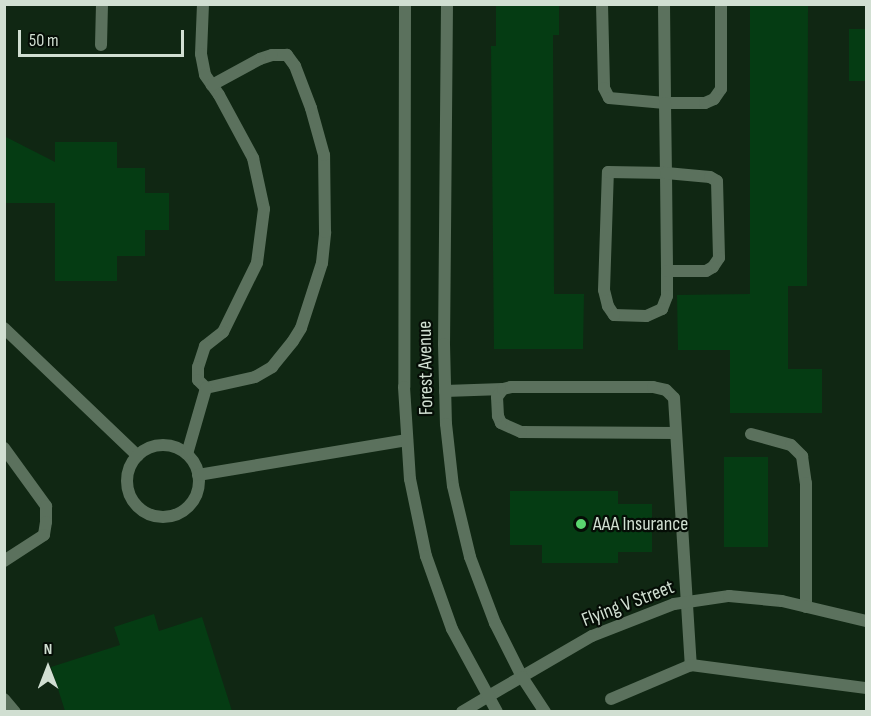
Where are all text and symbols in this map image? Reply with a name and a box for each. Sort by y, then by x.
scale bar [21,18,188,56]
text: 50 m [29,30,59,51]
street label: Forest Avenue [413,321,439,415]
place label: AAA Insurance [593,512,688,536]
marker: AAA Insurance [574,517,588,531]
street label: Flying V Street [578,575,678,633]
north arrow [18,638,78,698]
text: N [44,640,52,659]

